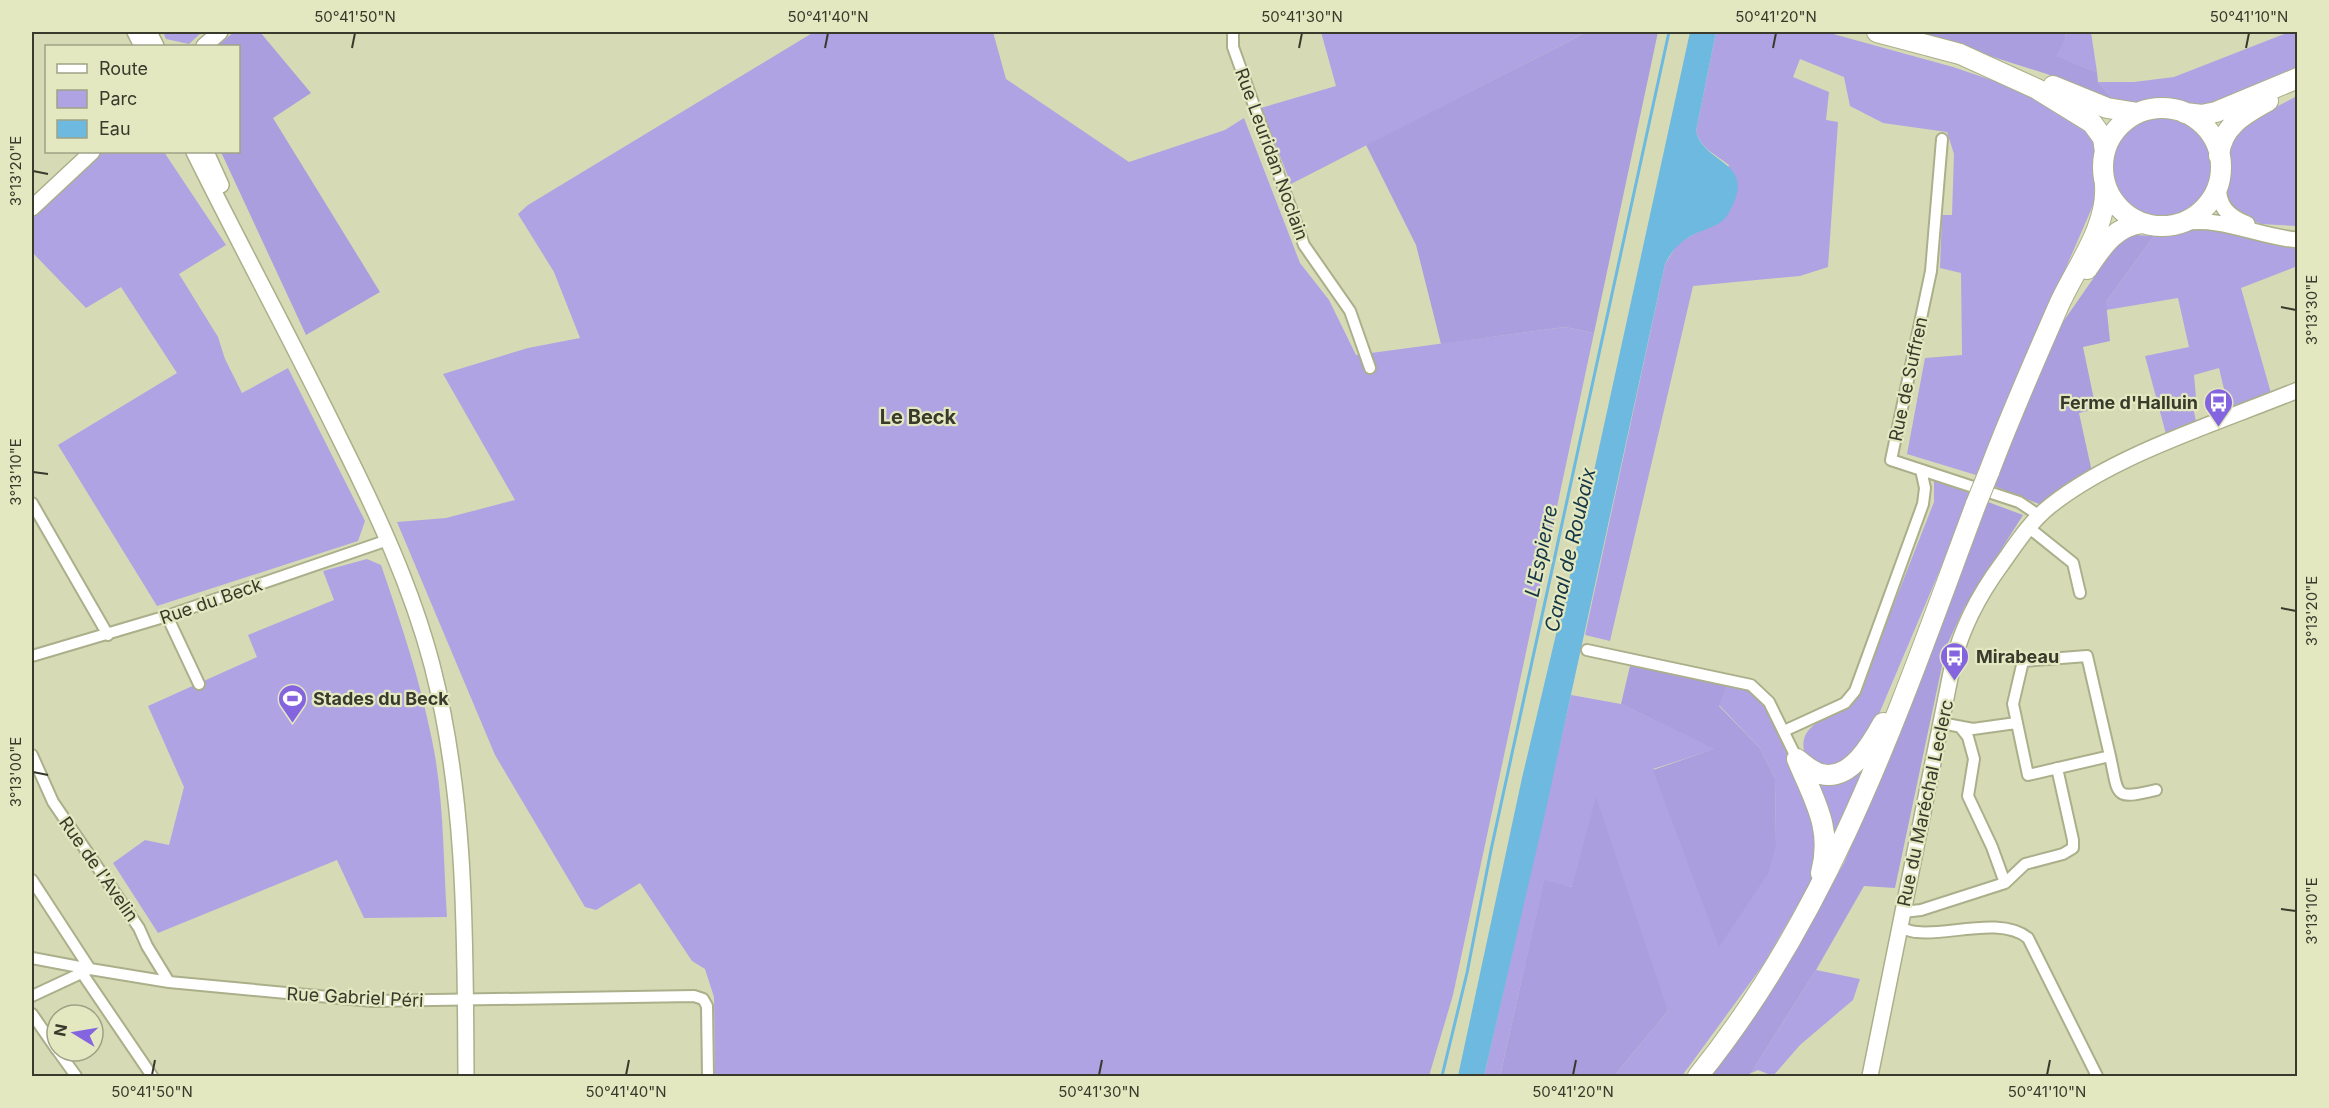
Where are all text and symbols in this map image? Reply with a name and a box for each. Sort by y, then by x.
text: 50°41'50"N [314,7,396,26]
text: 50°41'40"N [787,7,869,26]
text: 50°41'30"N [1261,7,1343,26]
text: 50°41'20"N [1735,7,1817,26]
text: 50°41'10"N [2210,7,2288,26]
legend [45,45,240,153]
text: Route [99,58,148,79]
street label: Rue Leuridan Noclain [1231,65,1313,243]
text: Parc [99,88,137,109]
text: Eau [99,118,131,139]
text: 3°13'20"E [6,136,25,206]
text: 3°13'30"E [2302,275,2321,345]
street label: Rue de Suffren [1885,315,1931,443]
bus stop icon: Ferme d'Halluin [2203,386,2235,428]
place label: Ferme d'Halluin [2060,392,2198,413]
district label: Le Beck [880,405,957,429]
text: 3°13'10"E [6,438,25,506]
water label: Canal de Roubaix [1539,466,1601,634]
water label: L'Espierre [1520,503,1562,599]
street label: Rue du Beck [157,574,265,628]
text: 3°13'20"E [2302,576,2321,646]
bus stop icon: Mirabeau [1939,640,1971,682]
place label: Mirabeau [1976,646,2059,667]
sports icon: Stades du Beck [276,682,308,724]
place label: Stades du Beck [313,688,449,709]
street label: Rue du Maréchal Leclerc [1893,698,1957,908]
text: 3°13'00"E [6,737,25,807]
street label: Rue de l'Avelin [55,812,143,926]
text: 3°13'10"E [2302,877,2321,945]
street label: Rue Gabriel Péri [286,983,424,1011]
north arrow [45,1003,105,1063]
text: N [49,1022,71,1038]
text: 50°41'50"N [111,1082,193,1101]
text: 50°41'40"N [585,1082,667,1101]
text: 50°41'30"N [1058,1082,1140,1101]
text: 50°41'20"N [1532,1082,1614,1101]
text: 50°41'10"N [2008,1082,2086,1101]

